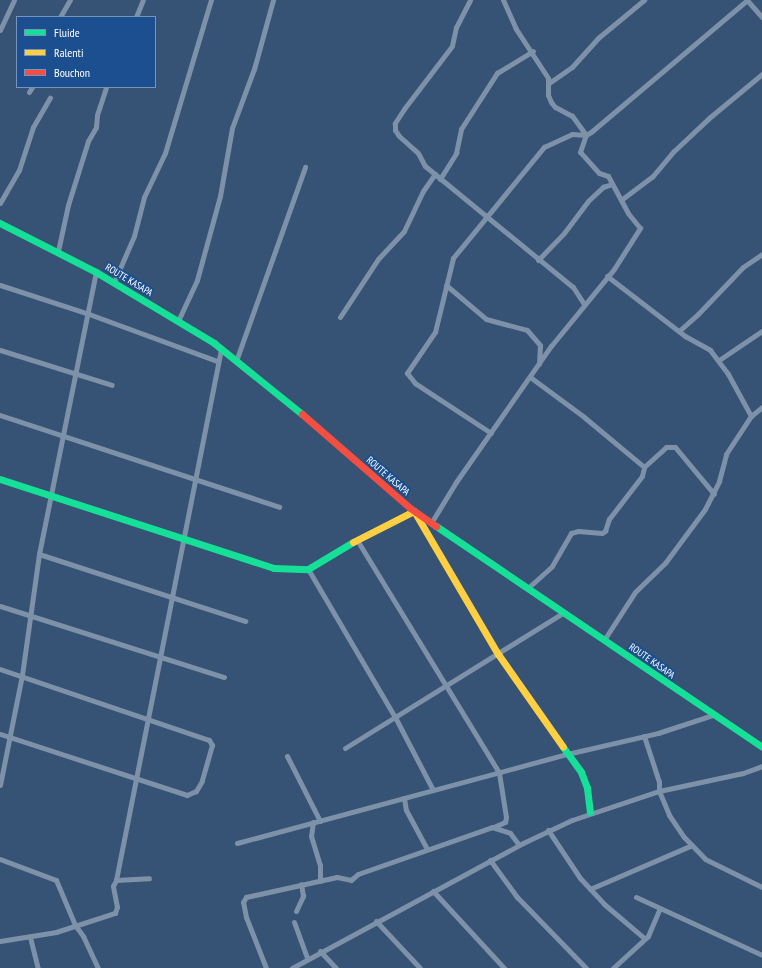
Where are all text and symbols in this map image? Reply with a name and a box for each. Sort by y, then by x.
legend [16,16,156,88]
text: Fluide [54,25,80,40]
text: Ralenti [54,45,83,60]
text: Bouchon [54,65,90,80]
street label: ROUTE KASAPA [103,261,155,299]
street label: ROUTE KASAPA [364,454,412,498]
street label: ROUTE KASAPA [627,641,677,681]

